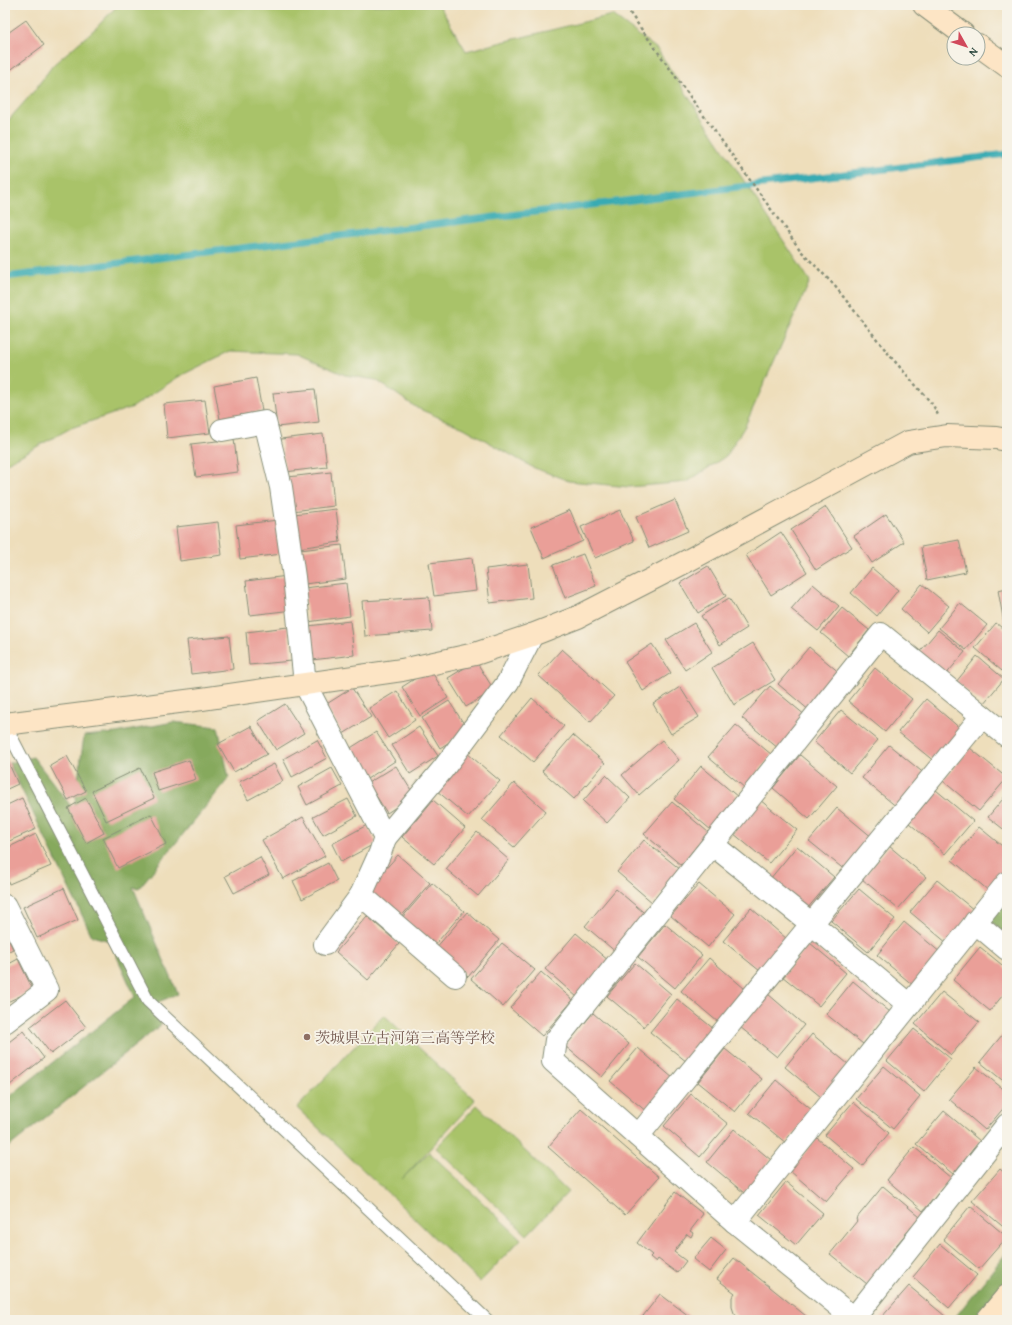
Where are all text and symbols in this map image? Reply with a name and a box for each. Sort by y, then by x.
north arrow [946,26,986,66]
text: N [965,44,982,61]
place label: 茨城県立古河第三高等学校 [315,1027,495,1048]
marker: 茨城県立古河第三高等学校 [302,1032,312,1042]

